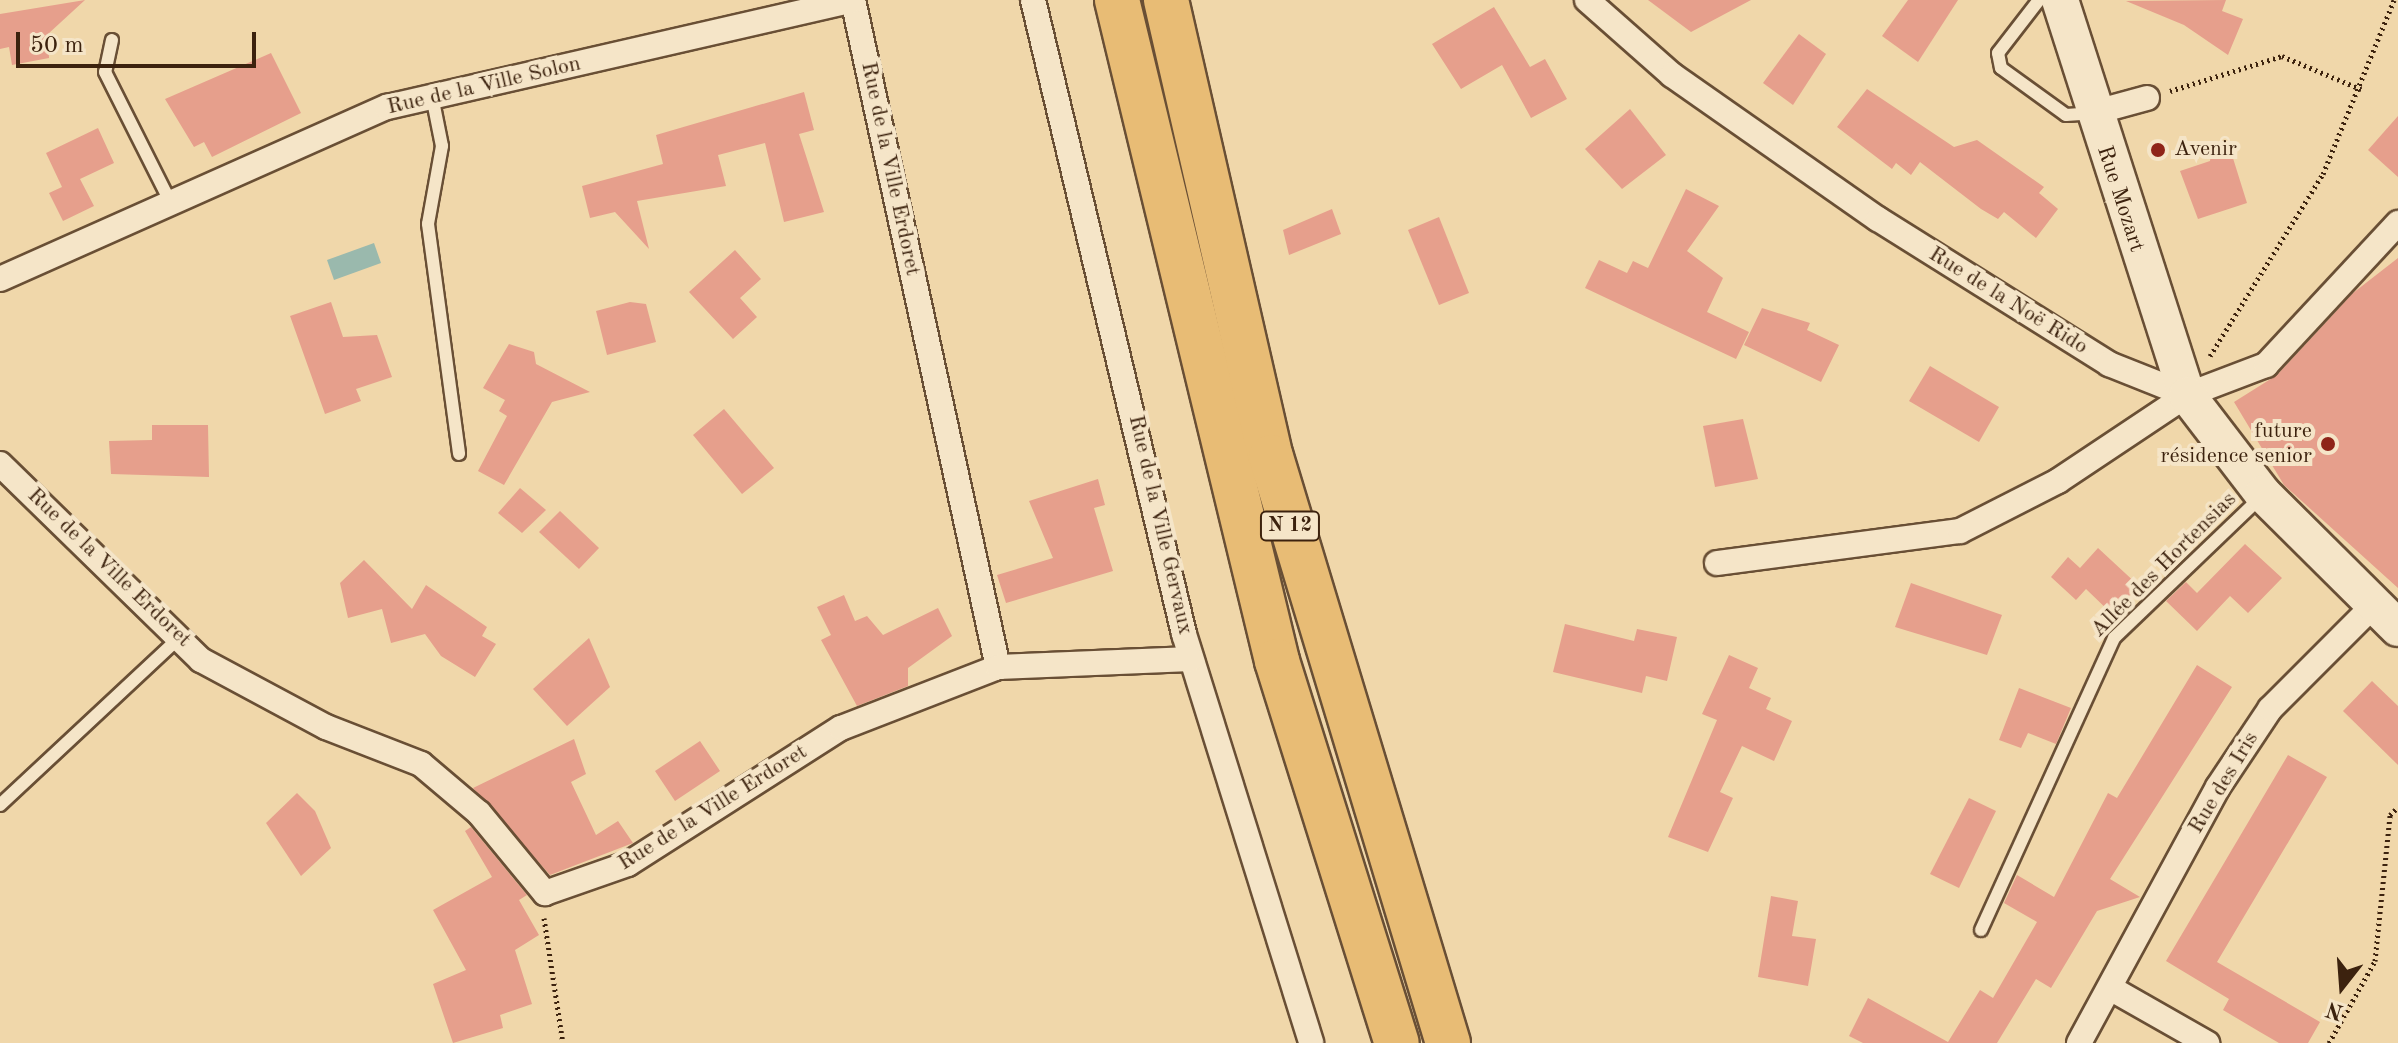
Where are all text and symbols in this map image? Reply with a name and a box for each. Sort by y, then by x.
scale bar [20,16,260,66]
text: 50 m [30,34,84,58]
street label: Rue de la Ville Solon [385,51,583,121]
street label: Rue de la Ville Erdoret [854,60,926,278]
place label: Avenir [2174,137,2237,163]
marker: Avenir [2149,141,2167,159]
street label: Rue Mozart [2090,142,2150,256]
street label: Rue de la Noë Rido [1924,241,2092,361]
street label: Rue de la Ville Gervaux [1122,413,1198,637]
place label: future résidence senior [2161,418,2312,470]
marker: future résidence senior [2319,435,2337,453]
street label: Rue de la Ville Erdoret [21,483,197,653]
street label: Allée des Hortensias [2086,487,2242,643]
road number: N 12 [1258,510,1322,542]
street label: Rue des Iris [2183,727,2265,839]
street label: Rue de la Ville Erdoret [614,739,812,877]
north arrow [2302,947,2382,1027]
text: N [2324,997,2346,1023]

